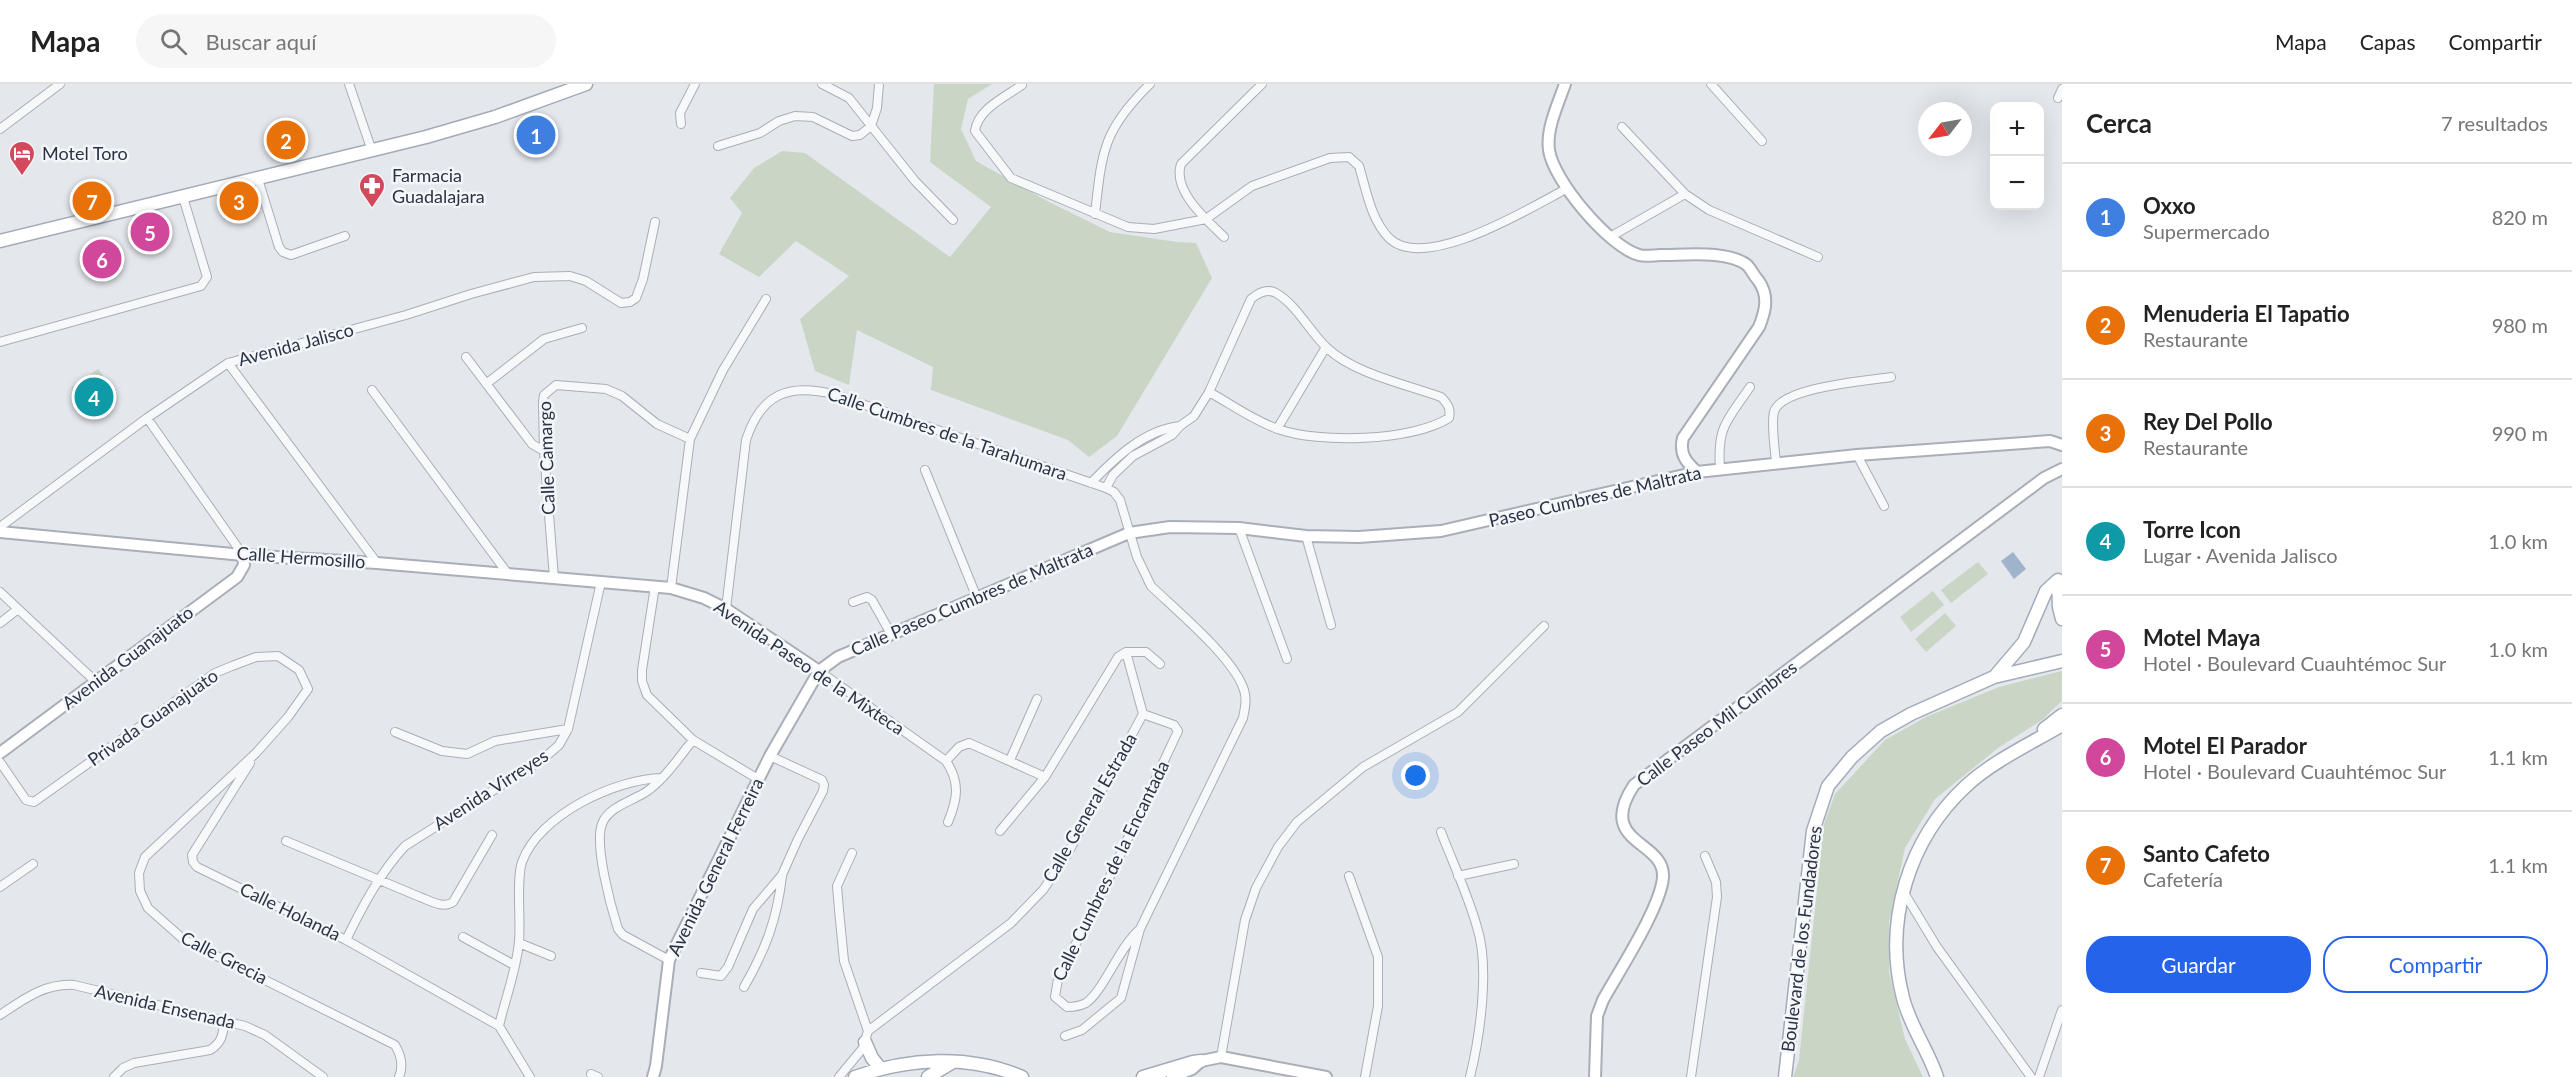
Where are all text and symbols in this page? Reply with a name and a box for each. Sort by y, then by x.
search box [136,14,556,68]
text: Mapa [30,24,100,58]
icon: search [157,25,190,58]
text: Buscar aquí [205,28,317,55]
text: Mapa [2275,29,2327,54]
text: Capas [2360,29,2416,54]
text: Compartir [2449,29,2542,54]
north arrow [1918,102,1972,156]
map controls [1990,102,2044,210]
button: + [1990,102,2044,156]
text: Cerca [2086,107,2152,139]
text: 7 resultados [2441,111,2548,135]
pin: 1 [516,112,556,158]
pin: 2 [266,118,306,162]
hotel icon: Motel Toro [7,139,37,177]
place label: Motel Toro [42,142,128,164]
button: − [1990,156,2044,210]
place label: Farmacia Guadalajara [392,164,485,207]
pharmacy icon: Farmacia Guadalajara [357,171,387,209]
pin: 7 [72,178,112,224]
pin: 3 [220,178,258,224]
text: Oxxo [2143,192,2196,219]
text: 1 [2100,205,2111,229]
text: 820 m [2492,205,2548,229]
pin: 5 [130,210,170,254]
text: Supermercado [2143,219,2270,243]
pin: 6 [82,236,122,282]
text: Menuderia El Tapatio [2143,300,2350,327]
text: 2 [2100,313,2111,337]
text: 980 m [2492,313,2548,337]
street label: Avenida Jalisco [236,318,356,370]
text: Restaurante [2143,327,2248,351]
pin: 4 [74,374,113,420]
street label: Calle Cumbres de la Tarahumara [825,382,1070,484]
street label: Calle Camargo [533,401,559,515]
text: Rey Del Pollo [2143,408,2273,435]
text: 3 [2100,421,2111,445]
text: 990 m [2492,421,2548,445]
text: Restaurante [2143,435,2248,459]
street label: Paseo Cumbres de Maltrata [1486,461,1703,531]
text: Torre Icon [2143,516,2241,543]
text: 4 [2100,529,2111,553]
text: 1.0 km [2488,529,2548,553]
street label: Calle Paseo Cumbres de Maltrata [847,538,1096,660]
street label: Calle Hermosillo [236,542,366,572]
text: Lugar · Avenida Jalisco [2143,543,2338,567]
street label: Avenida Paseo de la Mixteca [710,595,909,739]
street label: Avenida Guanajuato [57,601,197,714]
text: Motel Maya [2143,624,2260,651]
text: 5 [2100,637,2111,661]
text: 1.0 km [2488,637,2548,661]
text: Hotel · Boulevard Cuauhtémoc Sur [2143,651,2446,675]
street label: Calle Paseo Mil Cumbres [1632,656,1801,791]
street label: Privada Guanajuato [83,664,222,770]
street label: Calle General Estrada [1037,729,1141,886]
text: Motel El Parador [2143,732,2307,759]
street label: Avenida Virreyes [429,744,552,834]
text: 6 [2100,745,2111,769]
text: 1.1 km [2488,745,2548,769]
street label: Calle Cumbres de la Encantada [1047,757,1173,984]
text: Hotel · Boulevard Cuauhtémoc Sur [2143,759,2446,783]
your location [1401,761,1430,790]
street label: Avenida General Ferreira [662,774,768,959]
street label: Boulevard de los Fundadores [1776,824,1826,1053]
text: Santo Cafeto [2143,840,2270,867]
text: 7 [2100,853,2111,877]
text: 1.1 km [2488,853,2548,877]
text: Cafetería [2143,867,2223,891]
street label: Calle Holanda [236,877,344,945]
street label: Calle Grecia [178,926,271,988]
button: Guardar [2086,936,2311,993]
button: Compartir [2323,936,2548,993]
street label: Avenida Ensenada [93,979,238,1033]

